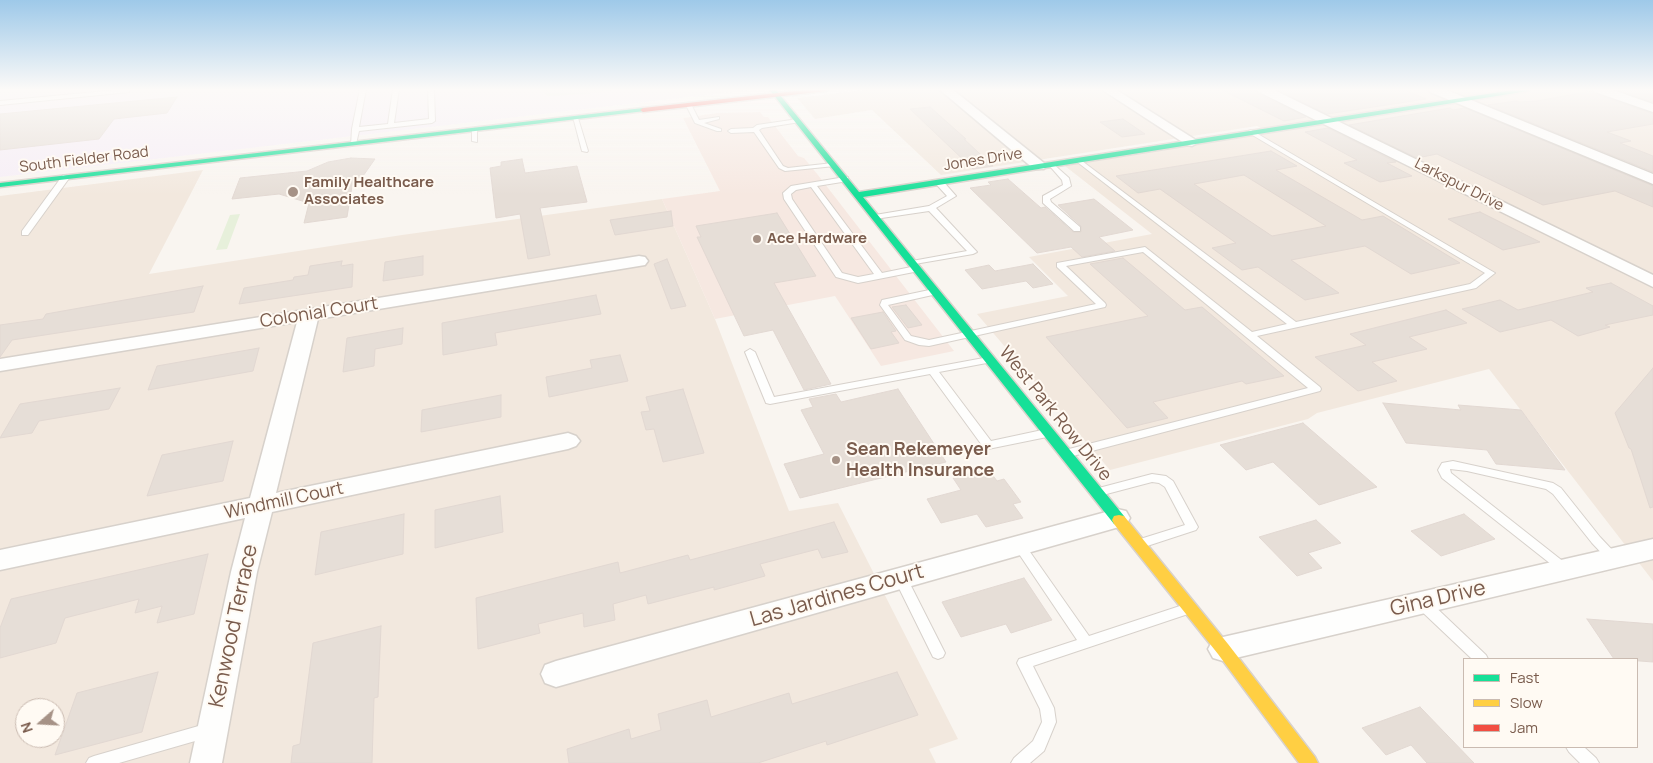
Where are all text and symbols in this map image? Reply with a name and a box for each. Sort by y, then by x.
street label: South Fielder Road [18,143,150,177]
street label: Jones Drive [942,145,1024,175]
street label: Larkspur Drive [1411,155,1507,215]
place label: Family Healthcare Associates [304,174,434,209]
marker: Family Healthcare Associates [286,185,300,199]
place label: Ace Hardware [767,230,867,248]
marker: Ace Hardware [751,233,763,245]
street label: Colonial Court [259,293,379,333]
street label: West Park Row Drive [994,342,1116,486]
place label: Sean Rekemeyer Health Insurance [846,439,994,482]
marker: Sean Rekemeyer Health Insurance [830,454,842,466]
street label: Windmill Court [222,478,346,524]
street label: Kenwood Terrace [204,542,264,710]
street label: Las Jardines Court [747,559,927,633]
street label: Gina Drive [1388,576,1488,622]
legend [1463,658,1638,748]
text: Fast [1510,667,1539,688]
text: Slow [1510,692,1543,713]
north arrow [15,698,65,748]
text: Jam [1510,717,1538,738]
text: N [16,720,37,736]

